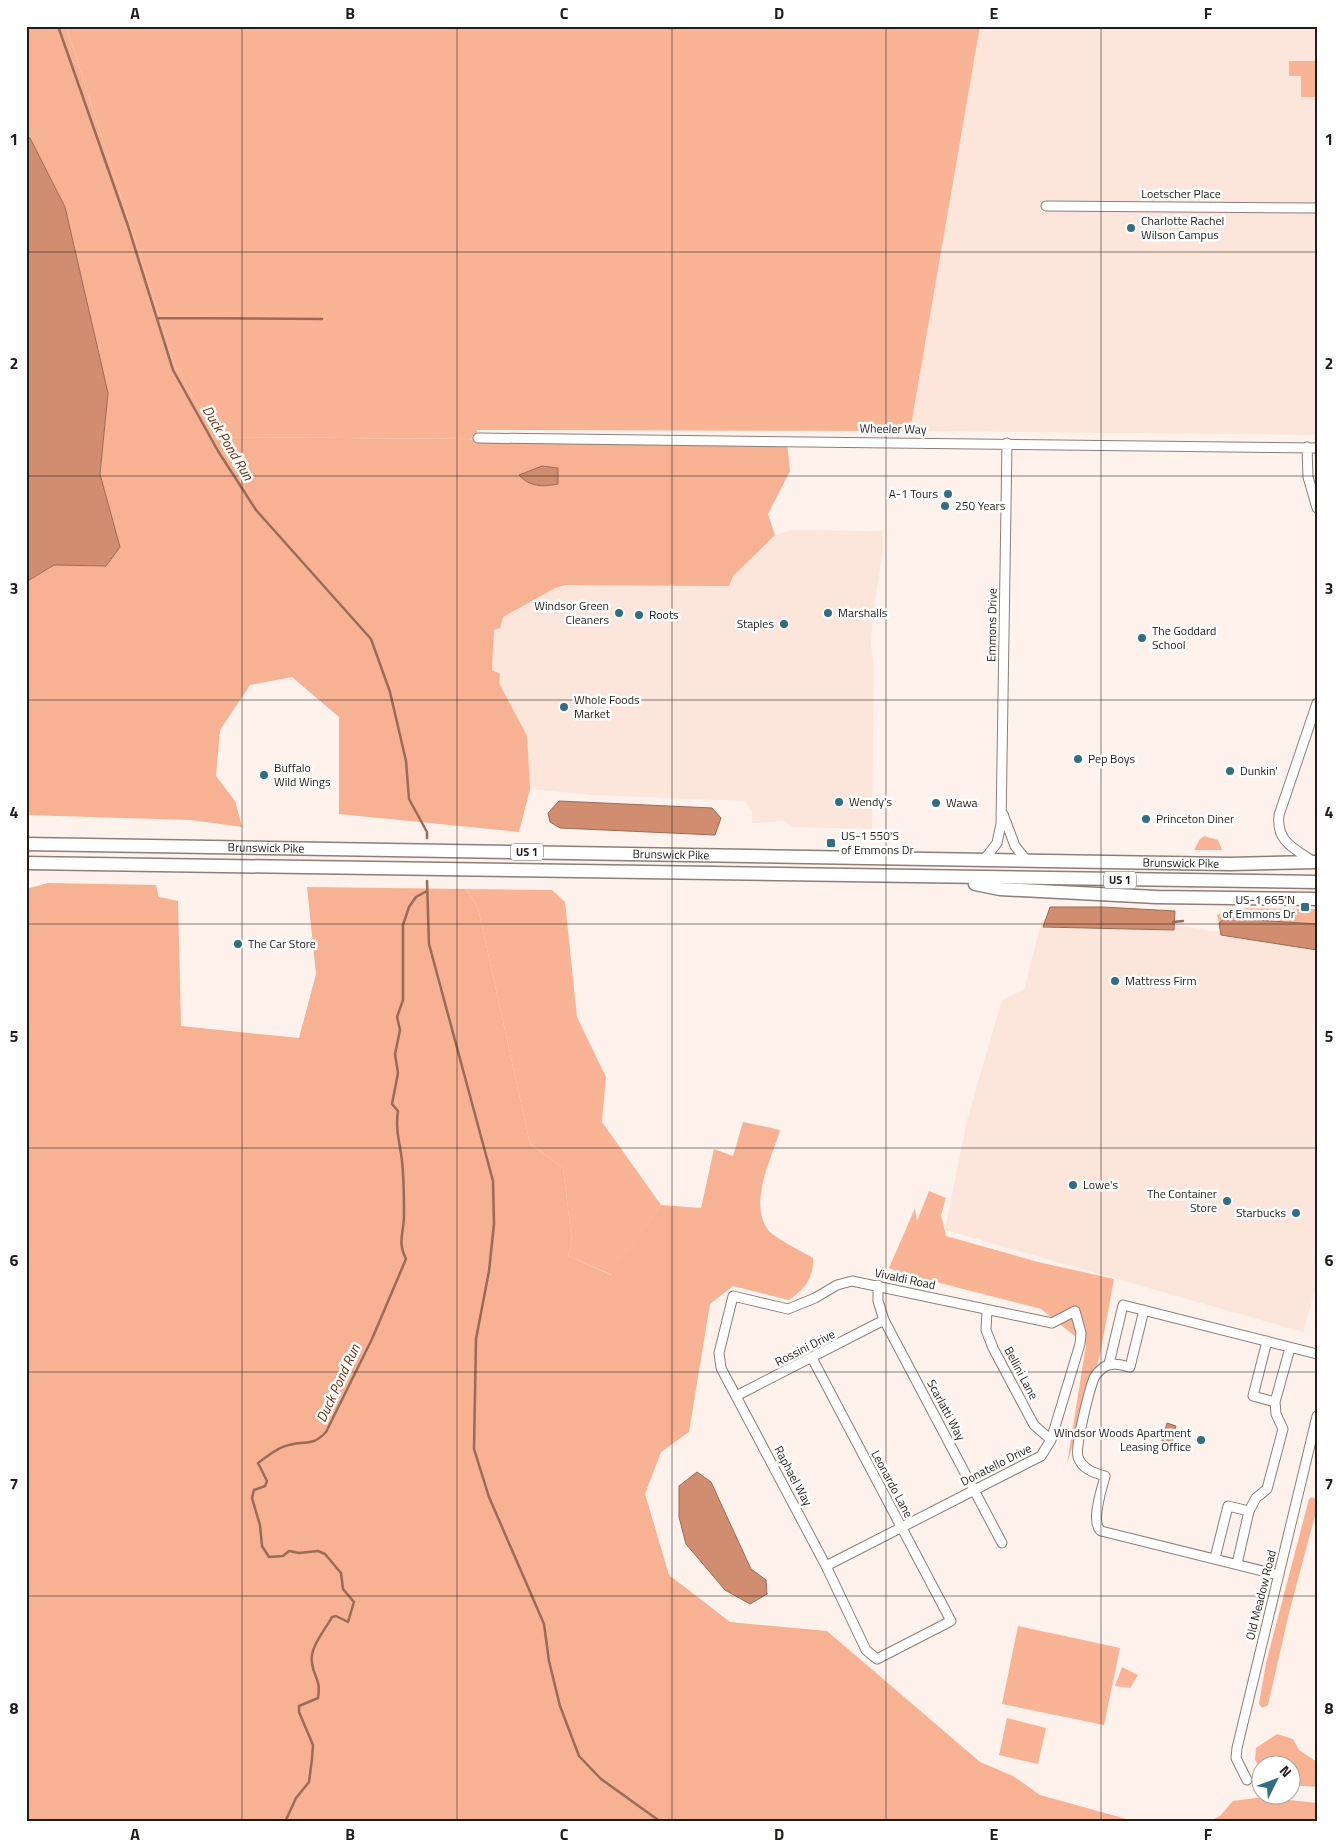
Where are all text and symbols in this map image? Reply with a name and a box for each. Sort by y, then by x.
text: A [130,1,140,25]
text: B [345,1,355,25]
text: C [560,1,569,25]
text: D [774,1,784,25]
text: E [990,1,999,25]
text: F [1204,1,1213,25]
text: 1 [10,127,18,151]
text: 1 [1325,127,1333,151]
street label: Loetscher Place [1141,184,1221,203]
place label: Charlotte Rachel Wilson Campus [1141,211,1224,244]
marker: Charlotte Rachel Wilson Campus [1125,222,1137,234]
text: 2 [10,351,18,375]
text: 2 [1325,351,1333,375]
water label: Duck Pond Run [198,401,260,485]
street label: Wheeler Way [859,418,927,439]
place label: A-1 Tours [889,484,938,503]
marker: A-1 Tours [942,488,954,500]
place label: 250 Years [955,496,1006,515]
marker: 250 Years [939,500,951,512]
text: 3 [10,576,18,600]
text: 3 [1325,576,1333,600]
street label: Emmons Drive [981,588,1002,662]
place label: Windsor Green Cleaners [534,596,609,629]
place label: Marshalls [838,603,888,622]
place label: Roots [649,605,679,624]
marker: Windsor Green Cleaners [613,607,625,619]
marker: Marshalls [822,607,834,619]
marker: Roots [633,609,645,621]
place label: Staples [737,614,774,633]
marker: Staples [778,618,790,630]
place label: The Goddard School [1152,621,1216,654]
marker: The Goddard School [1136,632,1148,644]
place label: Whole Foods Market [574,690,640,723]
marker: Whole Foods Market [558,701,570,713]
place label: Pep Boys [1088,749,1135,768]
marker: Pep Boys [1072,753,1084,765]
place label: Buffalo Wild Wings [274,758,331,791]
place label: Dunkin' [1240,761,1278,780]
marker: Dunkin' [1224,765,1236,777]
marker: Buffalo Wild Wings [258,769,270,781]
place label: Wendy's [849,792,892,811]
place label: Wawa [946,793,978,812]
marker: Wendy's [833,796,845,808]
marker: Wawa [930,797,942,809]
text: 4 [10,800,19,824]
text: 4 [1325,800,1334,824]
place label: Princeton Diner [1156,809,1234,828]
marker: Princeton Diner [1140,813,1152,825]
place label: US-1 550'S of Emmons Dr [841,826,914,859]
street label: Brunswick Pike [227,837,305,858]
marker: US-1 550'S of Emmons Dr [825,837,837,849]
road number: US 1 [511,844,543,860]
street label: Brunswick Pike [632,844,709,864]
street label: Brunswick Pike [1142,853,1219,873]
road number: US 1 [1104,872,1136,888]
place label: US-1 665'N of Emmons Dr [1222,890,1295,923]
marker: US-1 665'N of Emmons Dr [1299,901,1311,913]
place label: The Car Store [248,934,316,953]
marker: The Car Store [232,938,244,950]
place label: Mattress Firm [1125,971,1197,990]
marker: Mattress Firm [1109,975,1121,987]
text: 5 [10,1024,19,1048]
text: 5 [1325,1024,1334,1048]
place label: Lowe's [1083,1175,1118,1194]
marker: Lowe's [1067,1179,1079,1191]
place label: The Container Store [1147,1184,1217,1217]
marker: The Container Store [1221,1195,1233,1207]
place label: Starbucks [1236,1203,1286,1222]
marker: Starbucks [1290,1207,1302,1219]
text: 6 [10,1248,19,1272]
text: 6 [1325,1248,1334,1272]
street label: Vivaldi Road [873,1263,937,1294]
street label: Rossini Drive [771,1324,838,1371]
water label: Duck Pond Run [310,1339,365,1425]
street label: Bellini Lane [1000,1343,1043,1403]
street label: Scarlatti Way [922,1376,971,1444]
place label: Windsor Woods Apartment Leasing Office [1054,1423,1192,1456]
marker: Windsor Woods Apartment Leasing Office [1195,1434,1207,1446]
street label: Donatello Drive [957,1438,1035,1491]
street label: Raphael Way [770,1442,817,1509]
street label: Leonardo Lane [867,1447,918,1521]
text: 7 [10,1472,18,1496]
text: 7 [1325,1472,1333,1496]
street label: Old Meadow Road [1240,1548,1281,1642]
text: 8 [10,1696,19,1720]
text: 8 [1325,1696,1334,1720]
north arrow [1250,1756,1300,1806]
text: N [1275,1760,1297,1782]
text: A [130,1822,140,1846]
text: B [345,1822,355,1846]
text: C [560,1822,569,1846]
text: D [774,1822,784,1846]
text: E [990,1822,999,1846]
text: F [1204,1822,1213,1846]

